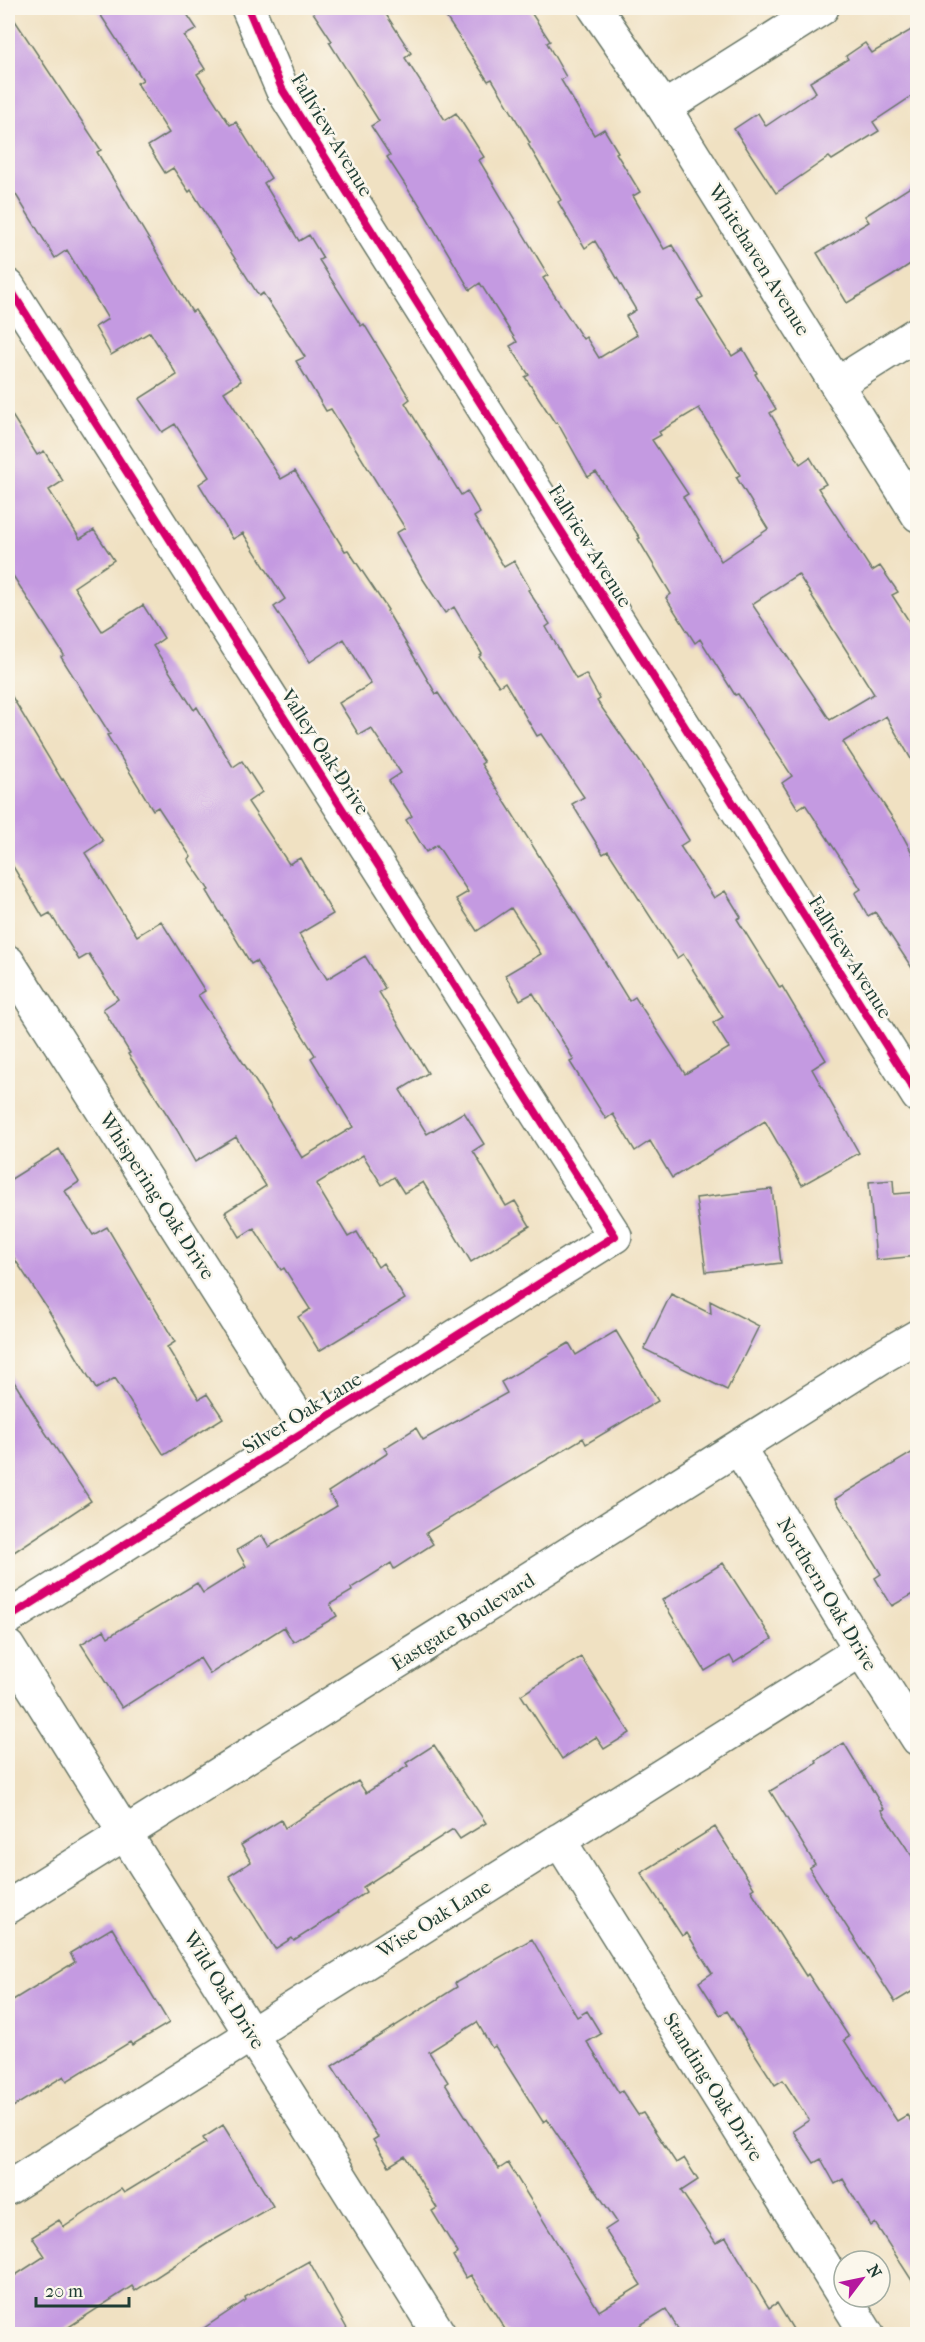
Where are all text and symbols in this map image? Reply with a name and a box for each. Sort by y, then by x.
street label: Fallview Avenue [286,69,378,201]
street label: Whitehaven Avenue [703,179,815,340]
street label: Fallview Avenue [543,481,637,612]
street label: Valley Oak Drive [275,684,374,819]
street label: Fallview Avenue [803,892,897,1023]
street label: Whispering Oak Drive [94,1107,220,1284]
street label: Silver Oak Lane [238,1367,366,1459]
street label: Northern Oak Drive [772,1513,882,1675]
street label: Eastgate Boulevard [387,1568,540,1675]
street label: Wise Oak Lane [372,1875,495,1964]
street label: Wild Oak Drive [178,1926,269,2053]
street label: Standing Oak Drive [658,2009,768,2165]
north arrow [832,2249,892,2309]
text: N [863,2261,886,2282]
scale bar [36,2270,129,2308]
text: 20 m [45,2281,83,2302]

